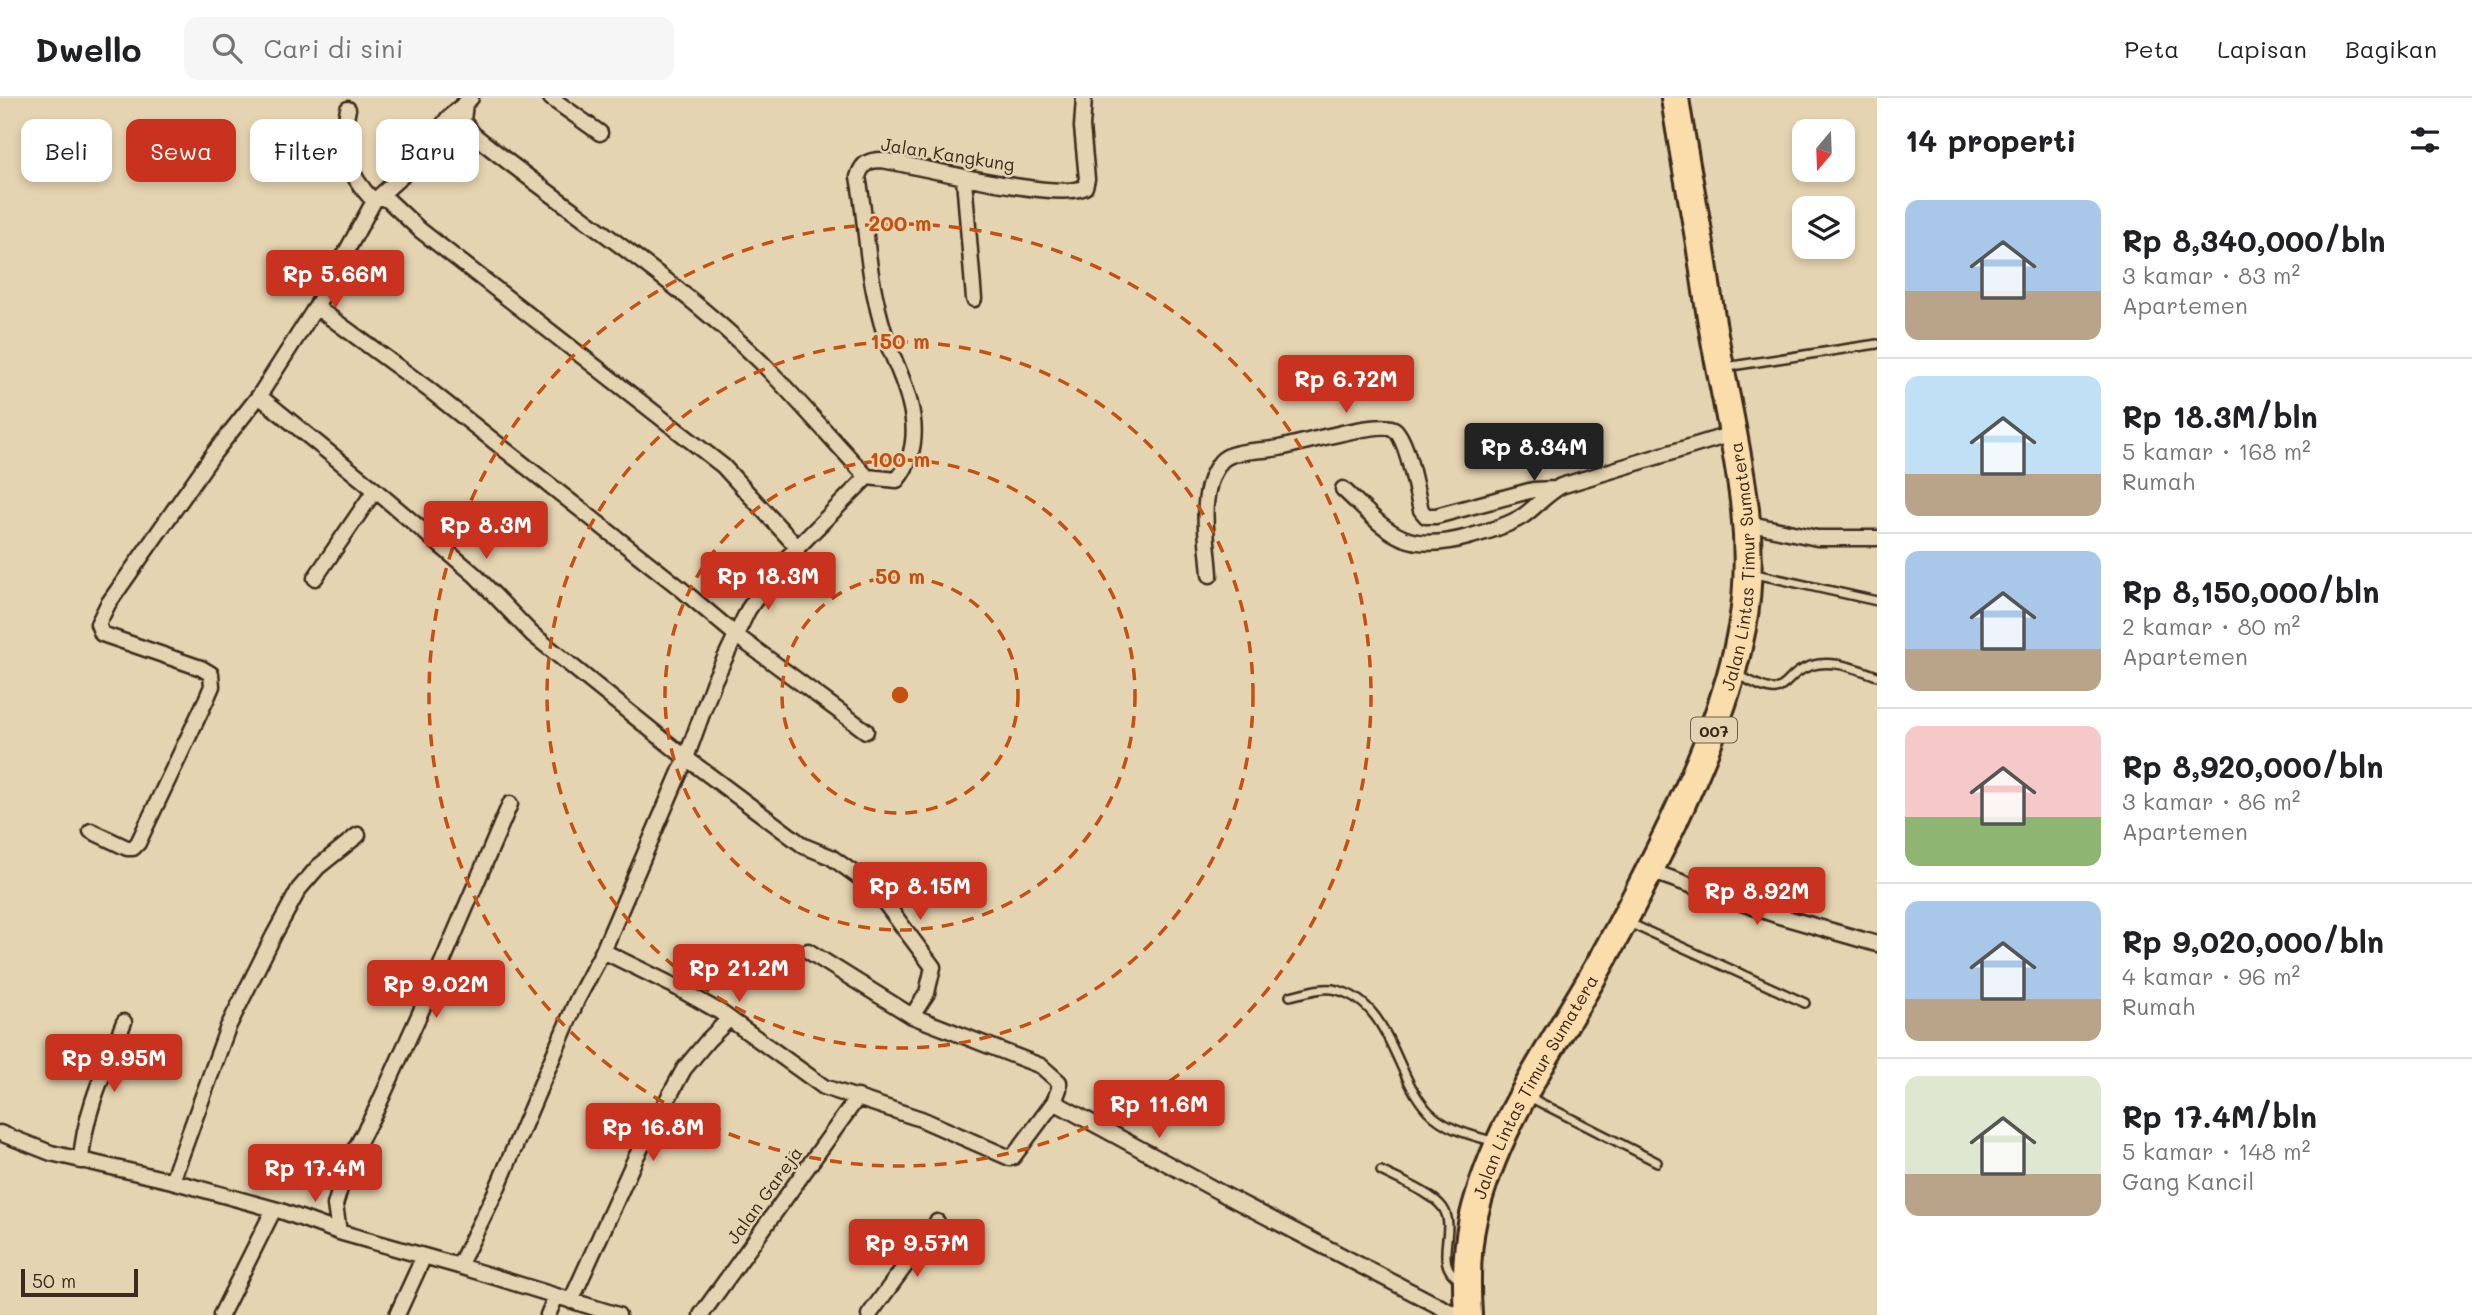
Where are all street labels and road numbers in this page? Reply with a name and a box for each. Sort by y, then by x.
street label: Jalan Kangkung [879,132,1017,176]
street label: Jalan Lintas Timur Sumatera [1715,440,1760,694]
road number: 007 [1691,718,1737,743]
street label: Jalan Lintas Timur Sumatera [1467,970,1603,1202]
street label: Jalan Gareja [721,1142,807,1248]

